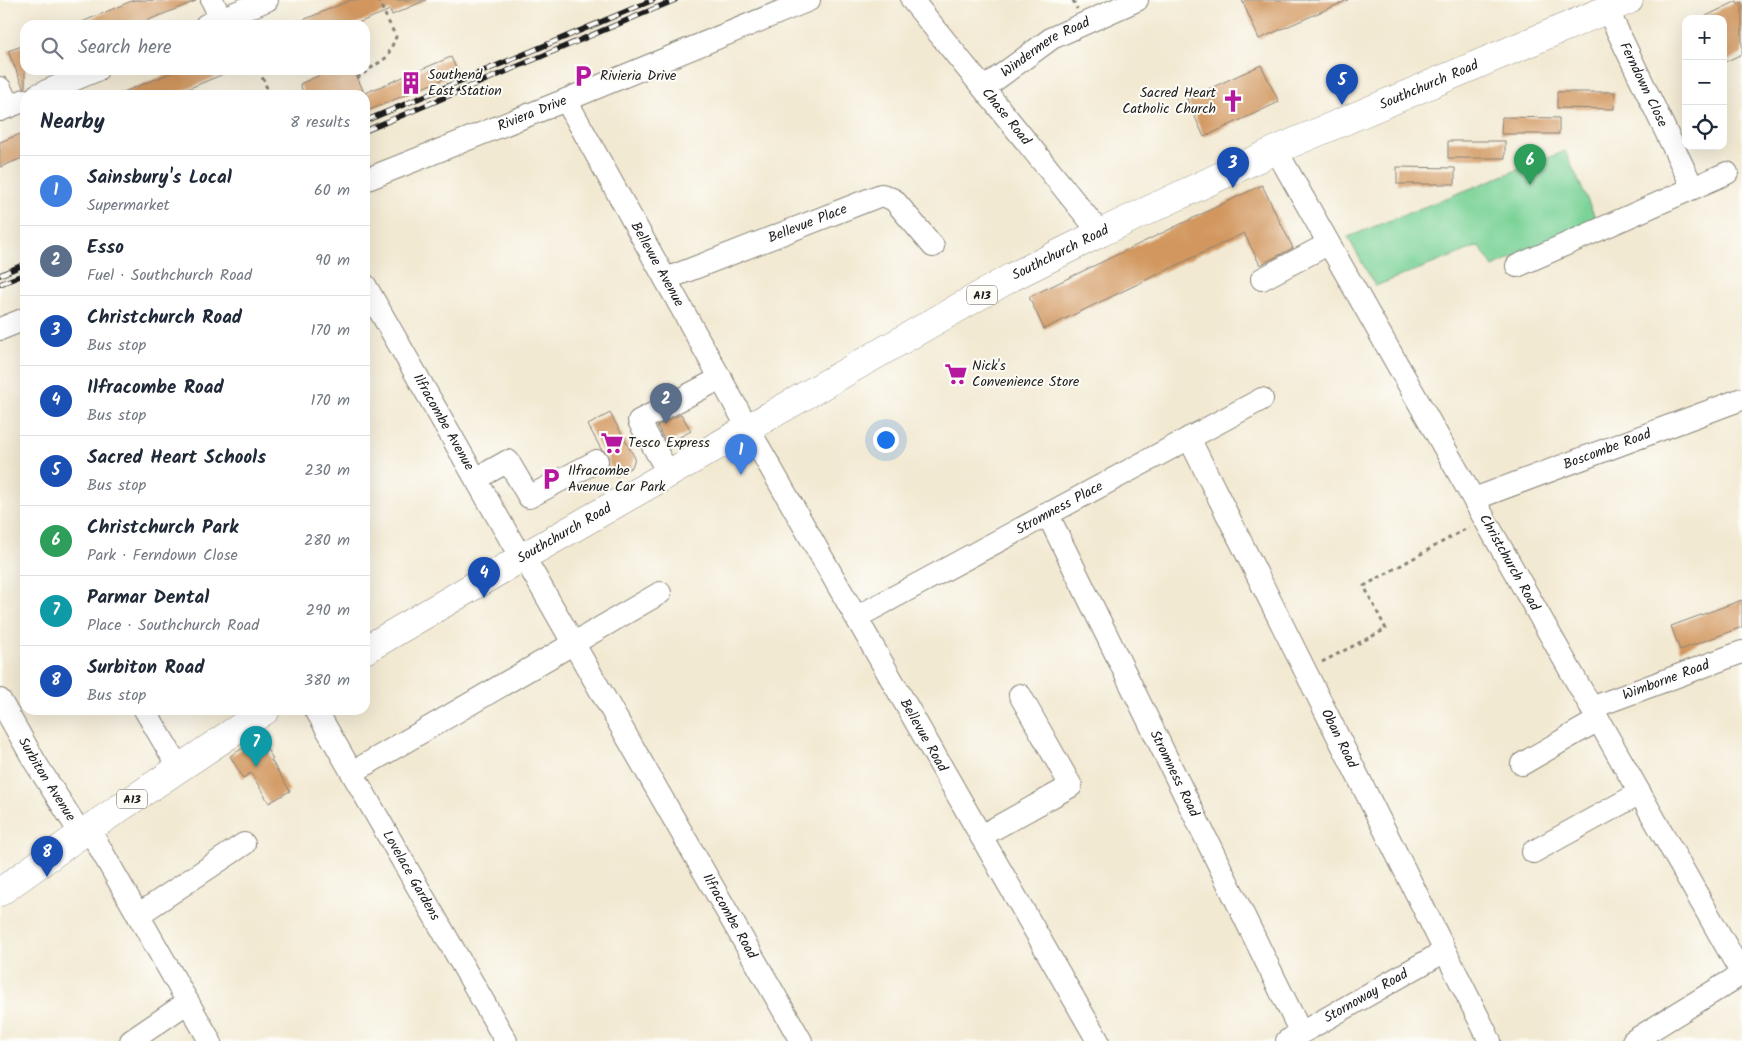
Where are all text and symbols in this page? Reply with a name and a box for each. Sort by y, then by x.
street label: Windermere Road [996,11,1094,83]
map controls [1682,15,1727,150]
button: + [1682,15,1727,60]
search box [20,20,370,75]
text: Search here [78,33,172,63]
icon: search [38,34,66,62]
street label: Ferndown Close [1614,38,1674,132]
street label: Southchurch Road [1376,54,1483,116]
button: − [1682,60,1727,105]
parking icon: Rivieria Drive [570,63,596,89]
place label: Southend East Station [428,64,502,102]
pin: 5 [1326,64,1358,105]
place label: Rivieria Drive [600,65,677,87]
building icon: Southend East Station [398,70,424,96]
place label: Sacred Heart Catholic Church [1122,82,1217,120]
street label: Chase Road [976,83,1037,151]
church icon: Sacred Heart Catholic Church [1220,88,1246,114]
street label: Riviera Drive [494,89,571,137]
button: locate [1682,105,1727,150]
text: Nearby [40,106,105,139]
text: 8 results [290,110,350,135]
pin: 6 [1514,144,1546,185]
pin: 3 [1217,147,1249,188]
text: Sainsbury's Local [87,163,232,193]
text: 1 [54,178,58,203]
text: 60 m [314,178,350,203]
text: Supermarket [87,193,170,218]
street label: Bellevue Place [765,198,851,249]
street label: Bellevue Avenue [625,218,690,312]
street label: Southchurch Road [1008,219,1114,286]
text: Esso [87,233,124,263]
text: 2 [51,248,61,273]
text: 90 m [315,248,350,273]
text: Fuel · Southchurch Road [87,263,252,288]
road number: A13 [967,286,997,304]
text: Christchurch Road [87,303,242,333]
text: 3 [52,318,60,343]
text: 170 m [310,318,350,343]
text: Bus stop [87,333,146,358]
place label: Nick's Convenience Store [972,355,1080,393]
supermarket icon: Nick's Convenience Store [943,361,969,387]
street label: Ilfracombe Avenue [407,370,480,475]
text: Ilfracombe Road [87,373,224,403]
pin: 2 [650,383,682,424]
text: 4 [52,388,60,413]
text: 170 m [310,388,350,413]
text: Bus stop [87,403,146,428]
street label: Boscombe Road [1560,423,1655,476]
your location [873,427,899,453]
supermarket icon: Tesco Express [599,430,625,456]
place label: Tesco Express [628,432,710,454]
pin: 1 [725,434,757,475]
text: Sacred Heart Schools [87,443,266,473]
text: 5 [52,458,60,483]
text: 230 m [304,458,350,483]
place label: Ilfracombe Avenue Car Park [568,460,666,498]
parking icon: Ilfracombe Avenue Car Park [538,466,564,492]
text: Bus stop [87,473,146,498]
street label: Stromness Place [1012,475,1108,541]
street label: Southchurch Road [513,497,617,569]
street label: Christchurch Road [1473,510,1546,616]
text: Christchurch Park [87,513,238,543]
text: 6 [52,528,60,553]
text: 280 m [304,528,350,553]
text: Park · Ferndown Close [87,543,238,568]
pin: 4 [468,557,500,598]
text: Parmar Dental [87,583,209,613]
text: 7 [52,598,60,623]
text: 290 m [306,598,350,623]
text: Place · Southchurch Road [87,613,259,638]
text: Surbiton Road [87,653,204,683]
street label: Wimborne Road [1619,654,1714,706]
text: 8 [51,668,61,693]
text: 380 m [304,668,350,693]
text: Bus stop [87,683,146,708]
street label: Bellevue Road [894,695,954,777]
street label: Oban Road [1315,705,1364,773]
pin: 7 [240,726,272,767]
street label: Stromness Road [1144,726,1205,822]
street label: Surbiton Avenue [12,733,82,826]
road number: A13 [117,790,147,809]
street label: Lovelace Gardens [376,826,446,925]
pin: 8 [31,836,63,877]
street label: Ilfracombe Road [696,869,763,964]
street label: Stornoway Road [1320,963,1413,1029]

